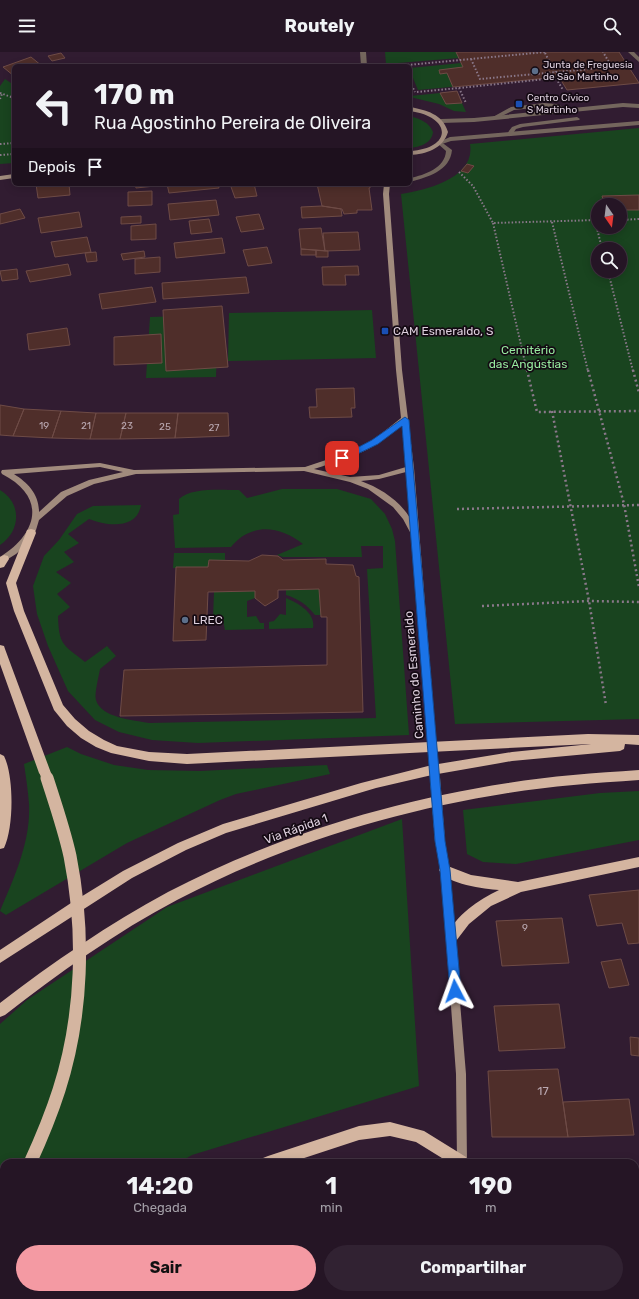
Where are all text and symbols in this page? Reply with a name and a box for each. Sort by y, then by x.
icon: menu [16,15,38,37]
text: Routely [285,15,354,37]
icon: search [601,15,623,37]
place label: Junta de Freguesia de São Martinho [543,59,633,83]
marker: Junta de Freguesia de São Martinho [530,66,540,76]
text: 170 m [94,78,175,111]
icon: left [28,80,80,132]
place label: Centro Cívico S Martinho [527,92,590,116]
marker: Centro Cívico S Martinho [514,99,524,109]
text: Rua Agostinho Pereira de Oliveira [94,112,371,134]
icon: arrive [84,156,106,178]
text: Depois [28,158,76,176]
north arrow [591,198,627,234]
map controls [591,198,627,278]
button: search [591,242,627,278]
place label: CAM Esmeraldo, S [393,324,494,338]
marker: CAM Esmeraldo, S [380,326,390,336]
park label: Cemitério das Angústias [489,343,567,371]
house number: 19 [39,420,49,432]
house number: 21 [81,420,91,432]
house number: 23 [121,420,133,432]
house number: 25 [159,421,171,433]
house number: 27 [209,422,220,434]
pin [325,441,359,475]
icon: arrive [331,447,353,469]
street label: Caminho do Esmeraldo [401,610,427,740]
place label: LREC [193,613,223,627]
marker: LREC [180,615,190,625]
street label: Via Rápida 1 [262,811,330,847]
house number: 9 [522,922,528,934]
position arrow [434,970,476,1012]
house number: 17 [537,1084,549,1098]
text: 14:20 [126,1172,194,1200]
text: 1 [325,1172,337,1200]
text: 190 [469,1172,513,1200]
text: Chegada [133,1200,187,1215]
text: min [320,1200,343,1215]
text: m [485,1200,497,1215]
button: Sair [16,1245,316,1291]
button: Compartilhar [324,1245,623,1291]

